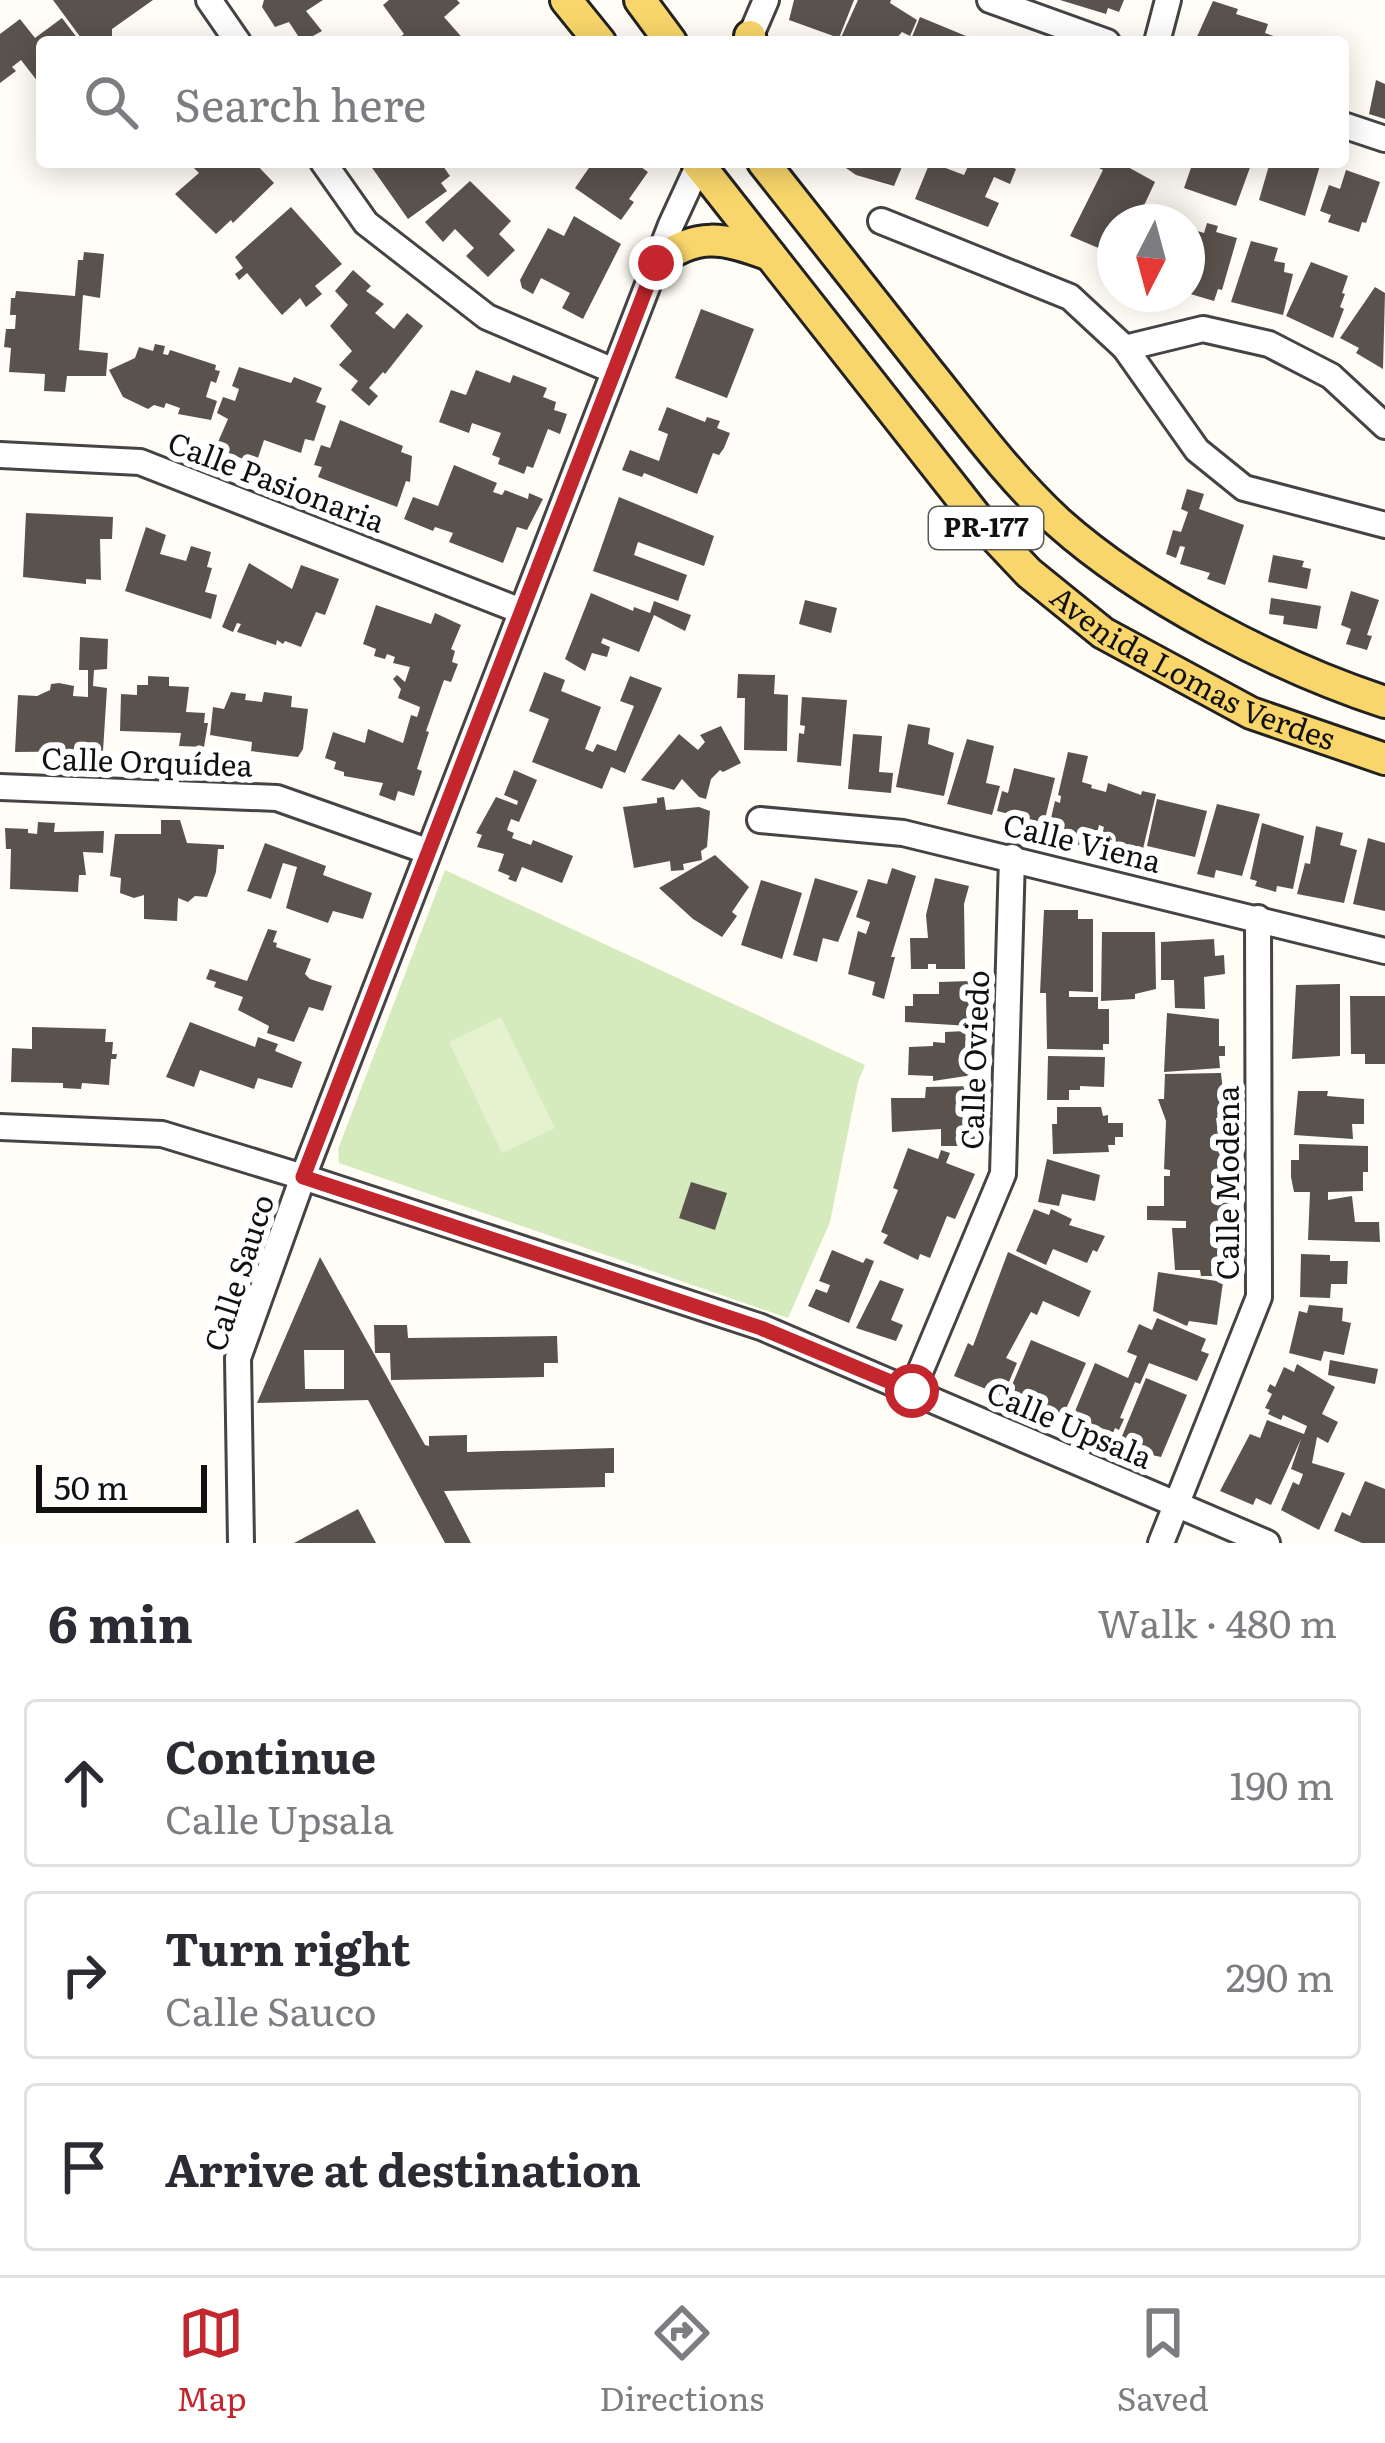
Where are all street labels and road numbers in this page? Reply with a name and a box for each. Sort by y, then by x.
street label: Calle Pasionaria [162,419,393,542]
road number: PR-177 [929,507,1043,549]
street label: Avenida Lomas Verdes [1042,574,1341,759]
street label: Calle Orquídea [41,734,254,786]
street label: Calle Viena [999,800,1167,882]
street label: Calle Oviedo [948,969,998,1150]
street label: Calle Modena [1204,1085,1248,1280]
street label: Calle Sauco [191,1188,283,1356]
street label: Calle Upsala [981,1369,1160,1478]

